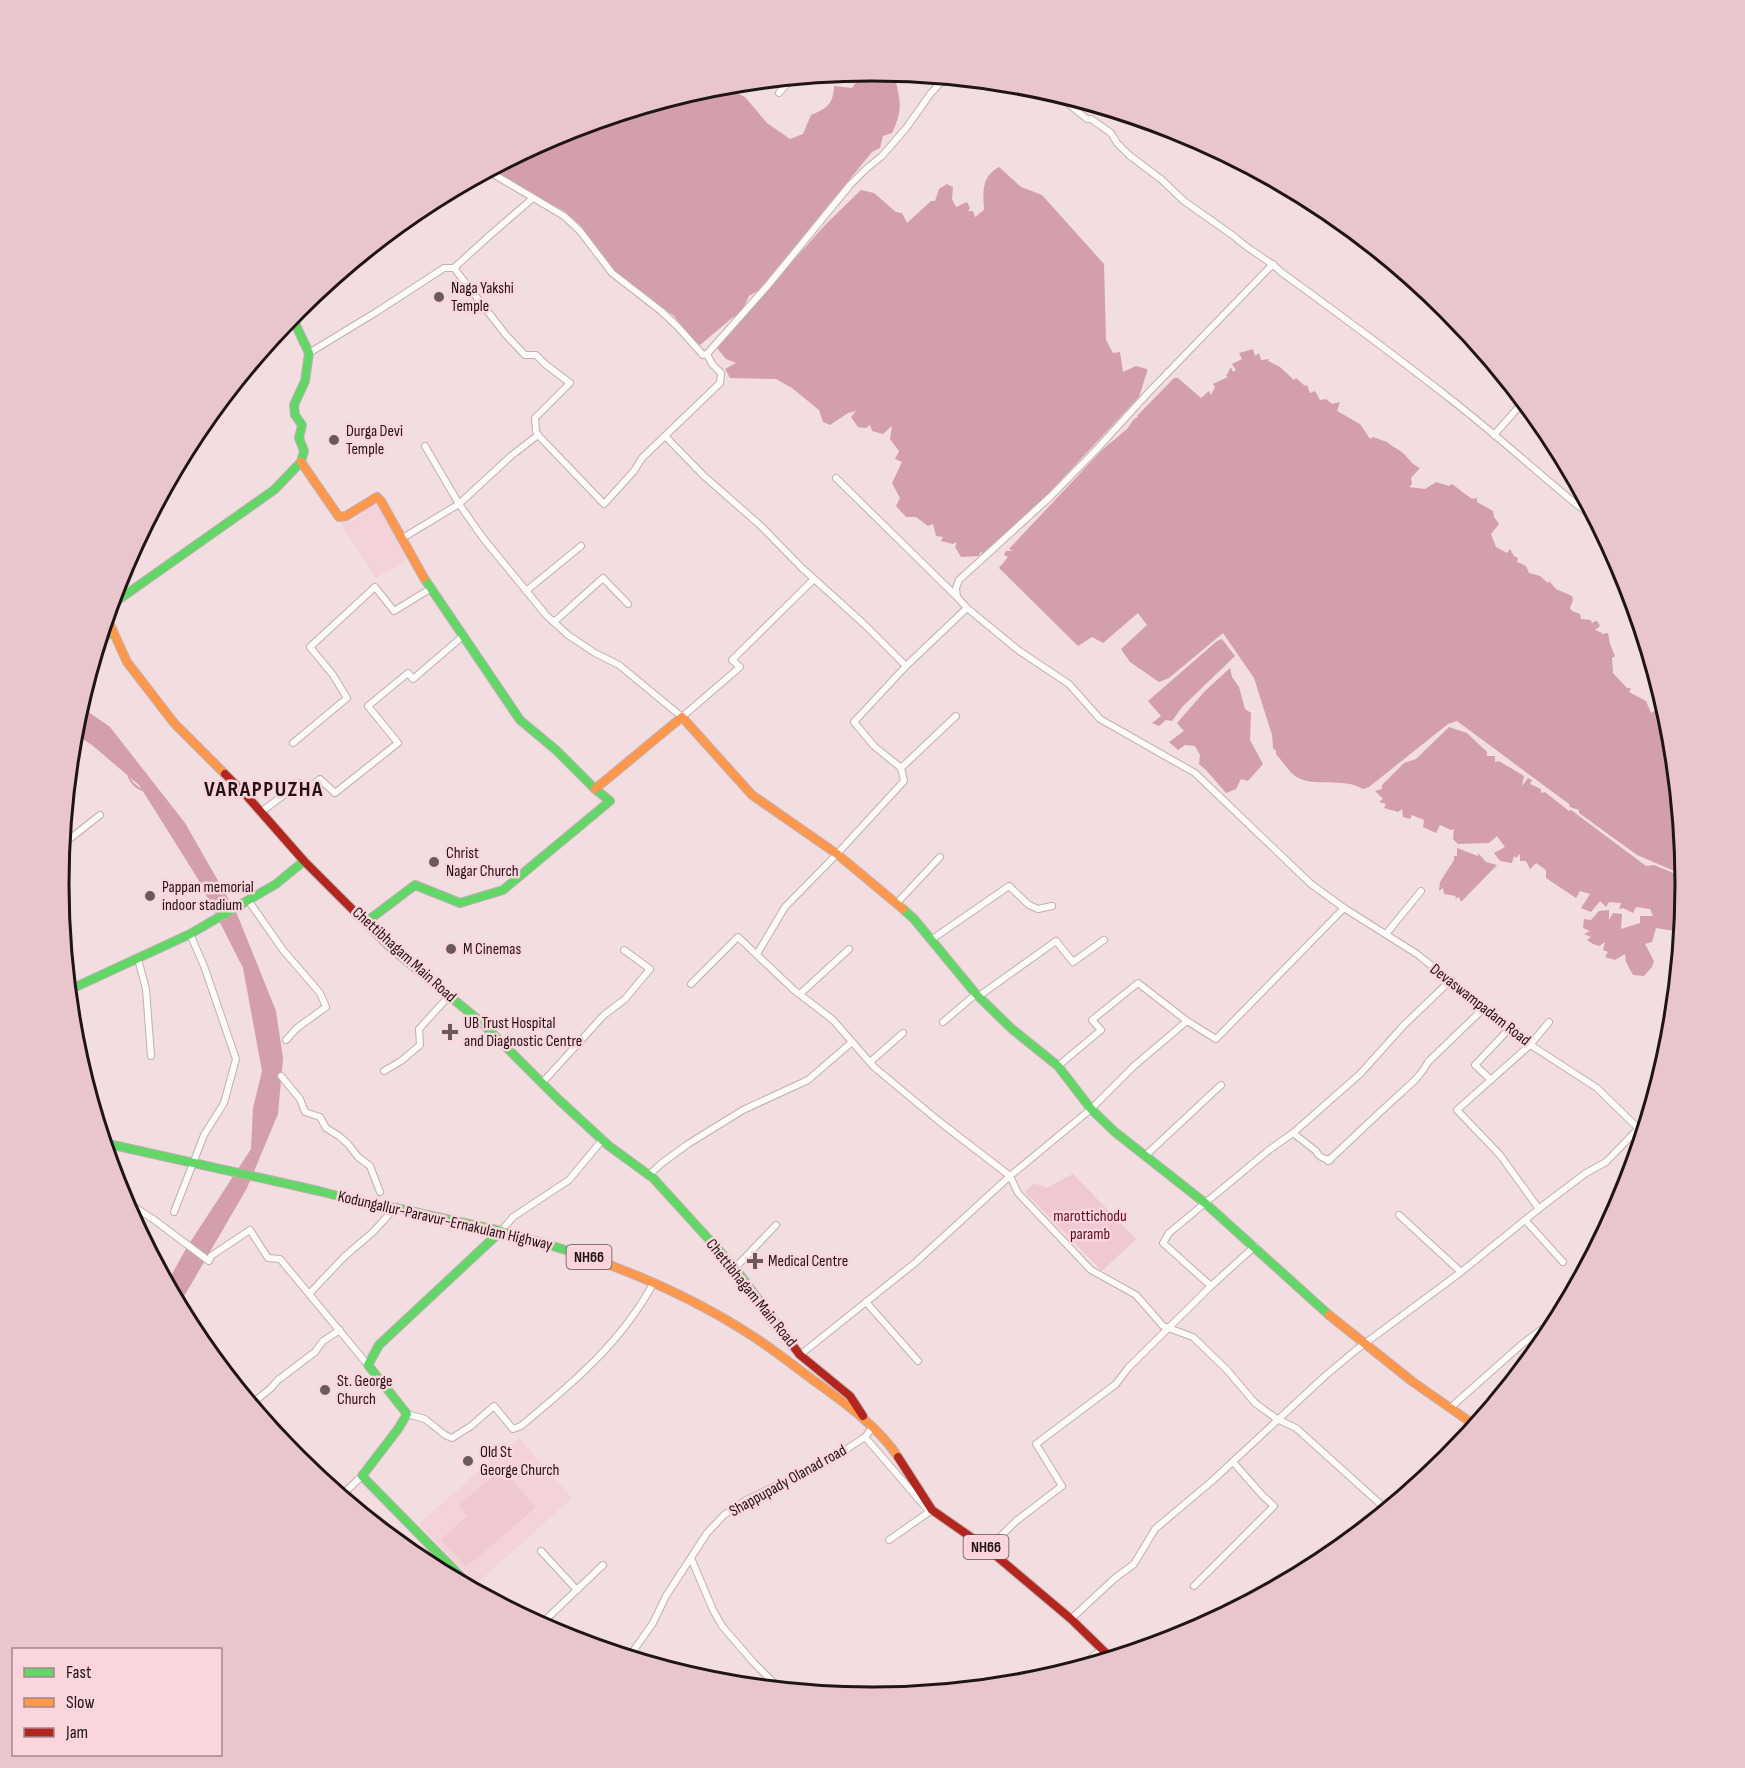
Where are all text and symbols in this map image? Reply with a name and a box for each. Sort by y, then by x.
place label: Naga Yakshi Temple [451,279,514,316]
marker: Naga Yakshi Temple [432,290,446,304]
place label: Durga Devi Temple [346,422,403,459]
marker: Durga Devi Temple [327,433,341,447]
district label: VARAPPUZHA [204,776,324,803]
place label: Christ Nagar Church [446,844,519,881]
marker: Christ Nagar Church [427,855,441,869]
place label: Pappan memorial indoor stadium [162,878,254,915]
marker: Pappan memorial indoor stadium [143,889,157,903]
street label: Chettibhagam Main Road [348,903,460,1007]
place label: M Cinemas [463,940,521,959]
marker: M Cinemas [444,942,458,956]
street label: Devaswampadam Road [1426,960,1534,1050]
place label: UB Trust Hospital and Diagnostic Centre [464,1014,582,1051]
marker: UB Trust Hospital and Diagnostic Centre [441,1023,459,1041]
street label: Kodungallur-Paravur-Ernakulam Highway [336,1187,554,1255]
park label: marottichodu paramb [1053,1207,1127,1244]
street label: Chettibhagam Main Road [702,1235,800,1351]
road number: NH66 [566,1245,612,1269]
marker: Medical Centre [746,1252,764,1270]
place label: Medical Centre [768,1252,848,1271]
place label: St. George Church [337,1372,393,1409]
marker: St. George Church [318,1383,332,1397]
street label: Shappupady Olanad road [726,1441,850,1521]
place label: Old St George Church [480,1443,559,1480]
marker: Old St George Church [461,1454,475,1468]
road number: NH66 [964,1535,1008,1559]
legend [12,1648,222,1756]
text: Fast [66,1662,92,1683]
text: Slow [66,1692,95,1713]
text: Jam [65,1722,88,1743]

